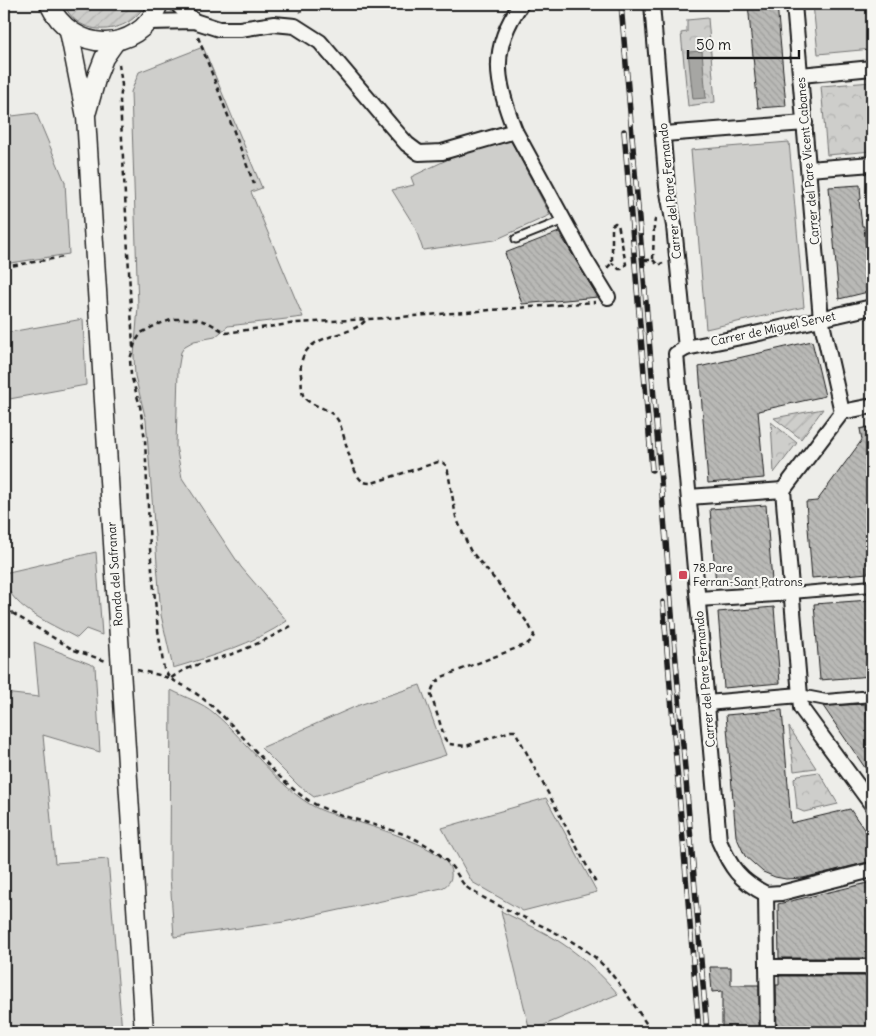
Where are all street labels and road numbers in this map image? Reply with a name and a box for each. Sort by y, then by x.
street label: Carrer del Pare Vicent Cabanes [793,77,822,246]
street label: Carrer del Pare Fernando [655,122,684,260]
street label: Carrer de Miguel Servet [709,308,837,349]
street label: Ronda del Safranar [103,521,126,627]
street label: Carrer del Pare Fernando [691,610,718,748]

